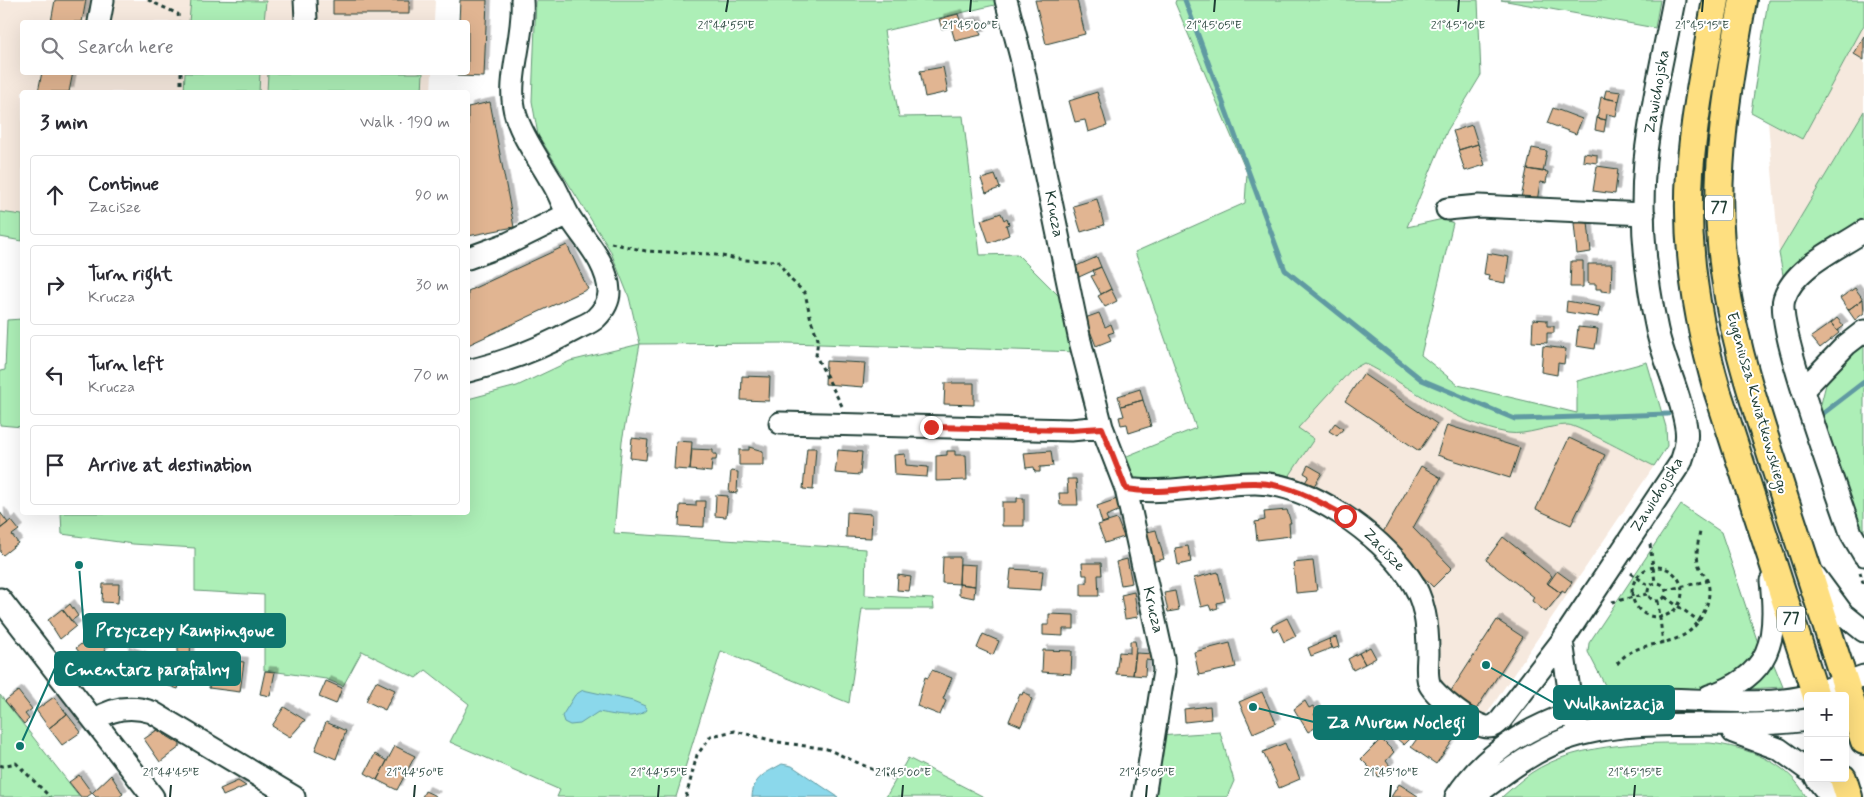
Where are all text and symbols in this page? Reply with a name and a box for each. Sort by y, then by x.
text: 21°44'55"E [698,18,754,34]
text: 21°45'00"E [942,18,998,34]
text: 21°45'05"E [1186,18,1242,34]
text: 21°45'10"E [1431,18,1485,34]
text: 21°45'15"E [1675,18,1729,34]
search box [20,20,470,75]
icon: search [38,34,66,62]
text: Search here [78,35,174,60]
street label: Zawichojska [1639,48,1675,136]
text: 3 min [40,109,88,137]
text: Walk · 190 m [360,112,450,133]
text: Continue [88,172,159,197]
icon: ahead [41,181,69,209]
text: 90 m [415,185,449,206]
street label: Krucza [1039,189,1069,239]
road number: 77 [1705,196,1733,220]
text: Zacisze [88,197,141,218]
text: Turn right [88,262,172,287]
icon: right [41,271,69,299]
text: 30 m [416,275,449,296]
text: Krucza [88,287,135,308]
street label: Eugeniusza Kwiatkowskiego [1720,310,1793,497]
text: Turn left [88,352,164,377]
icon: left [41,361,69,389]
text: 70 m [413,365,449,386]
text: Krucza [88,377,135,398]
route end [920,416,943,439]
icon: arrive [41,451,69,479]
text: Arrive at destination [88,453,252,478]
street label: Zawichojska [1625,453,1689,537]
route start [1334,505,1357,528]
street label: Zacisze [1358,524,1410,577]
street label: Krucza [1137,585,1169,636]
road number: 77 [1777,606,1805,632]
callout: Przyczepy Kampingowe [84,614,285,647]
text: Przyczepy Kampingowe [95,619,275,643]
callout: Cmentarz parafialny [55,652,240,685]
text: Cmentarz parafialny [64,658,230,682]
callout: Wulkanizacja [1554,686,1674,719]
text: Wulkanizacja [1563,692,1665,716]
map controls [1804,692,1849,782]
button: + [1804,692,1849,737]
callout: Za Murem Noclegi [1314,706,1478,739]
text: Za Murem Noclegi [1327,711,1465,737]
button: − [1804,737,1849,782]
text: 21°44'45"E [143,765,199,781]
text: 21°44'50"E [386,765,444,781]
text: 21°44'55"E [631,765,687,781]
text: 21°45'00"E [875,765,931,781]
text: 21°45'05"E [1119,765,1175,781]
text: 21°45'10"E [1364,765,1418,781]
text: 21°45'15"E [1608,765,1662,781]

